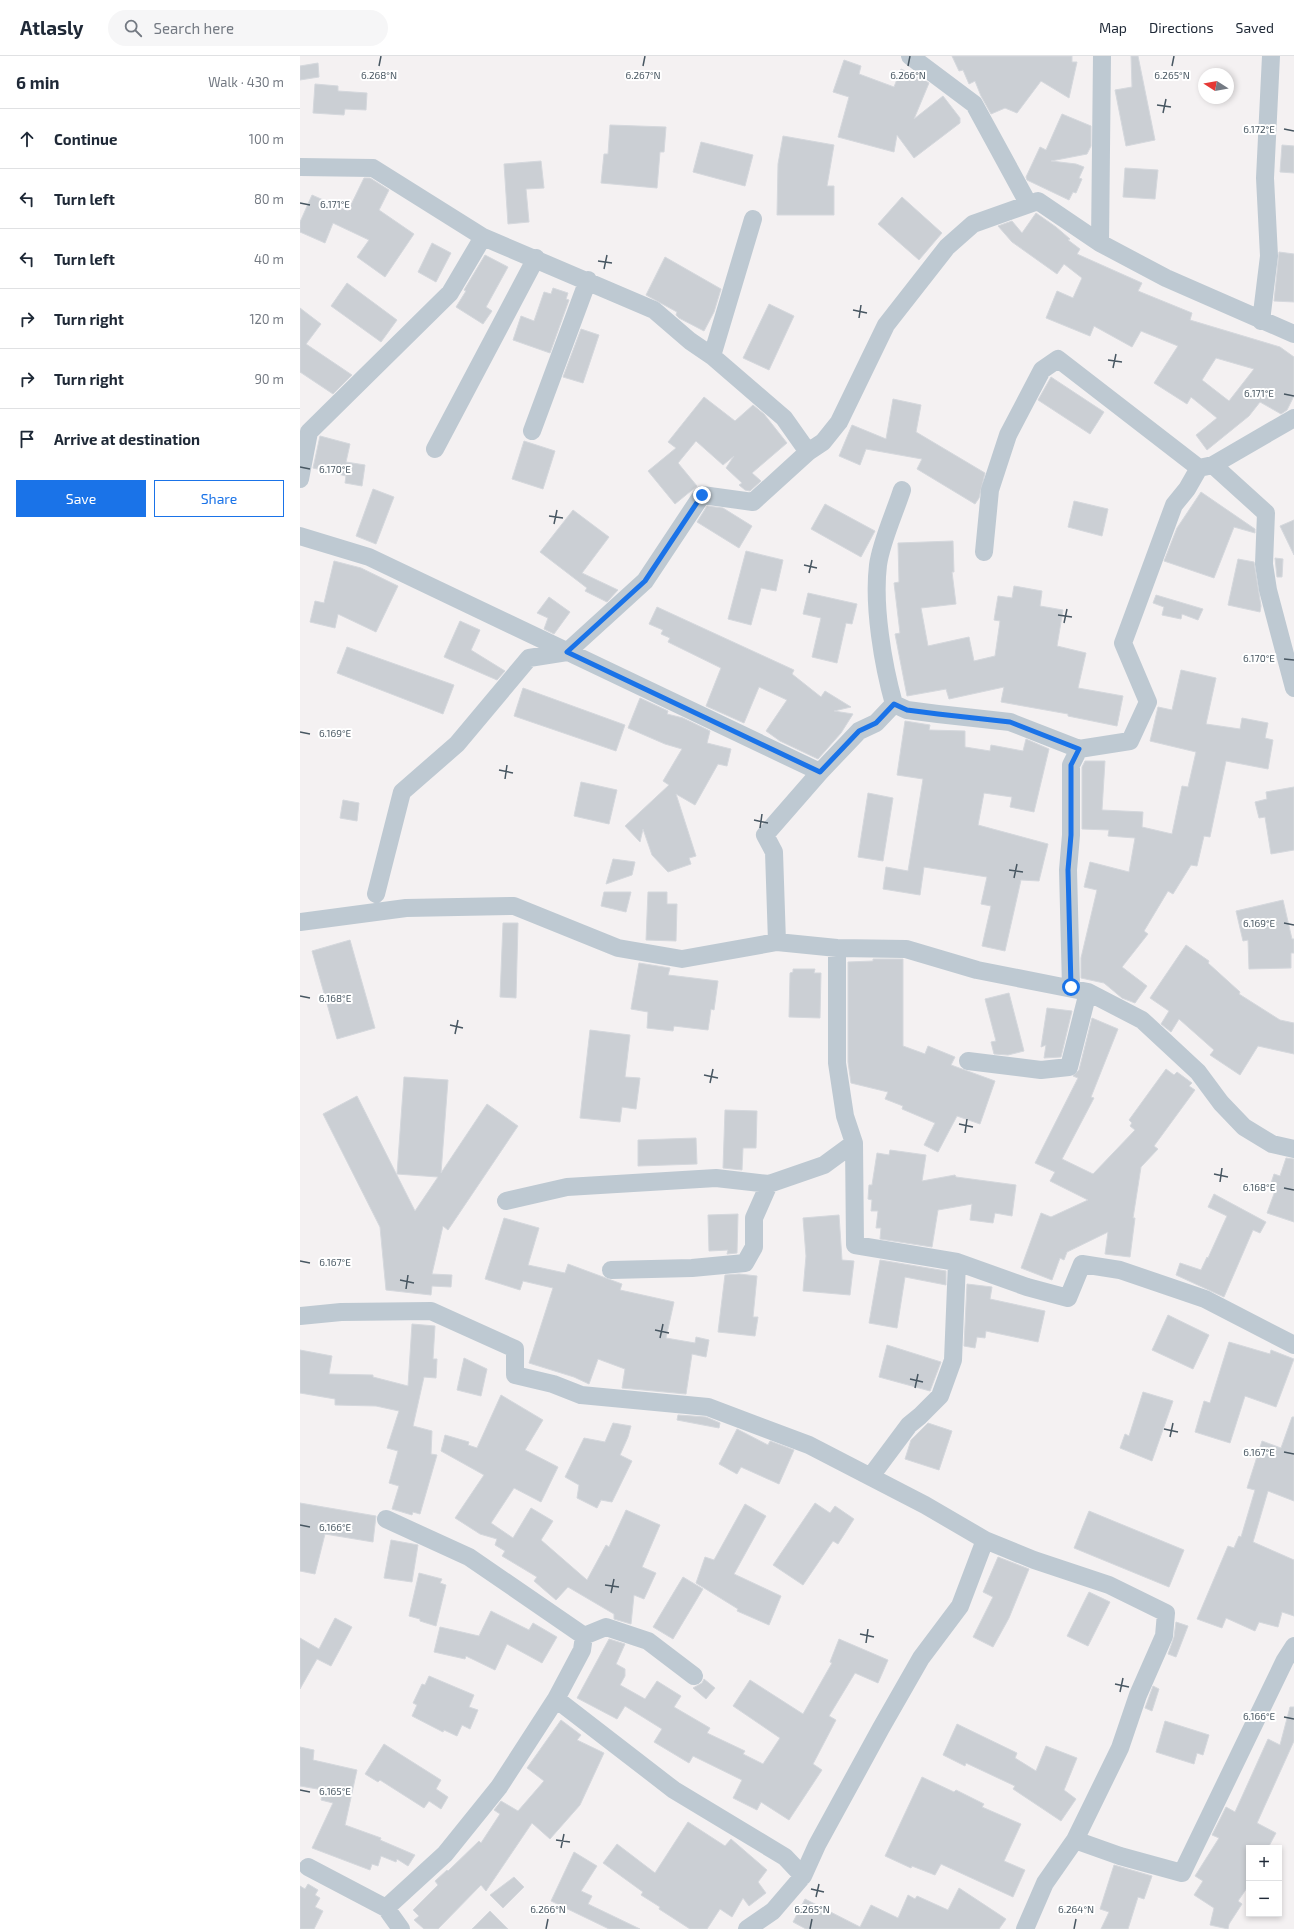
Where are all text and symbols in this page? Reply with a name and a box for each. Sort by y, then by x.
search box [108,10,388,46]
text: Atlasly [20,16,84,39]
icon: search [122,17,144,39]
text: Search here [154,19,234,37]
text: Map [1099,19,1127,36]
text: Directions [1149,19,1214,36]
text: Saved [1236,19,1274,36]
north arrow [1198,68,1234,104]
text: 6.268°N [361,69,397,81]
text: 6.267°N [625,69,661,81]
text: 6.266°N [890,69,926,81]
text: 6.265°N [1154,69,1190,81]
text: 6 min [16,72,60,92]
text: Walk · 430 m [208,74,284,90]
text: 6.172°E [1243,123,1275,135]
icon: ahead [16,128,38,150]
text: Continue [54,130,117,148]
text: 100 m [249,131,284,147]
icon: left [16,188,38,210]
text: Turn left [54,190,115,208]
text: 80 m [254,191,284,207]
text: 6.171°E [320,198,350,210]
icon: left [16,248,38,270]
text: Turn left [54,250,115,268]
text: 40 m [254,251,284,267]
icon: right [16,308,38,330]
text: Turn right [54,310,124,328]
text: 120 m [249,311,284,327]
icon: right [16,368,38,390]
text: Turn right [54,370,124,388]
text: 90 m [254,371,284,387]
text: 6.171°E [1244,387,1274,399]
icon: arrive [16,428,38,450]
text: Arrive at destination [54,430,200,448]
text: 6.170°E [319,463,351,475]
button: Save [16,480,146,517]
button: Share [154,480,284,517]
route end [693,486,711,504]
text: 6.170°E [1243,652,1275,664]
text: 6.169°E [319,727,352,739]
text: 6.169°E [1243,917,1276,929]
route start [1062,978,1080,996]
text: 6.168°E [319,992,352,1004]
text: 6.168°E [1243,1181,1276,1193]
text: 6.167°E [319,1256,351,1268]
text: 6.167°E [1243,1446,1275,1458]
text: 6.166°E [319,1521,352,1533]
text: 6.166°E [1243,1710,1276,1722]
text: 6.165°E [319,1785,351,1797]
map controls [1246,1845,1282,1917]
button: + [1246,1845,1282,1881]
button: − [1246,1881,1282,1917]
text: 6.266°N [530,1903,566,1915]
text: 6.265°N [794,1903,830,1915]
text: 6.264°N [1058,1903,1094,1915]

